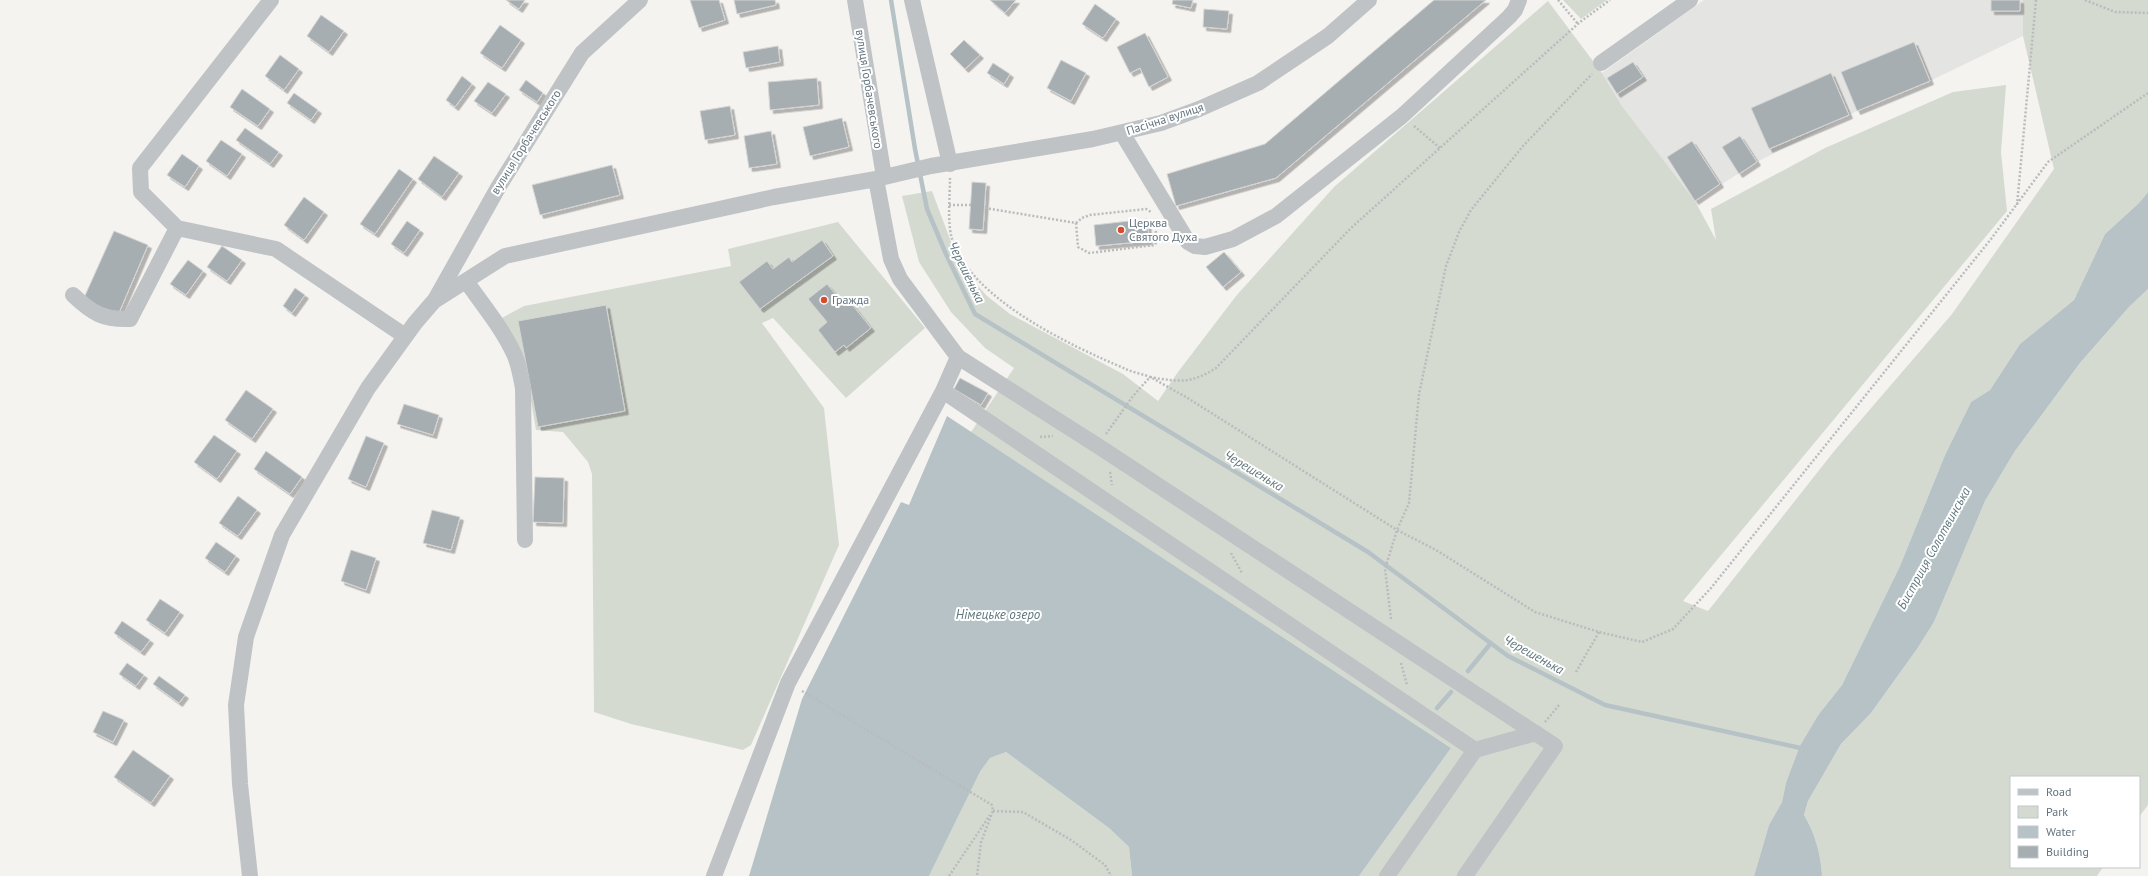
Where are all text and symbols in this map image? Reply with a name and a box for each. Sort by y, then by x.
street label: вулиця Горбачевського [853,28,886,150]
street label: вулиця Горбачевського [487,87,564,197]
street label: Пасічна вулиця [1124,99,1205,138]
place label: Церква Святого Духа [1129,215,1198,244]
marker: Церква Святого Духа [1116,225,1126,235]
water label: Черешенька [944,239,989,306]
place label: Гражда [832,292,869,307]
marker: Гражда [819,295,829,305]
water label: Черешенька [1221,446,1287,495]
water label: Бистриця Солотвинська [1893,484,1974,612]
water label: Німецьке озеро [956,606,1041,623]
water label: Черешенька [1501,631,1568,678]
legend [2010,776,2140,868]
text: Road [2046,784,2071,799]
text: Park [2046,804,2068,819]
text: Water [2046,824,2076,839]
text: Building [2046,844,2089,859]

